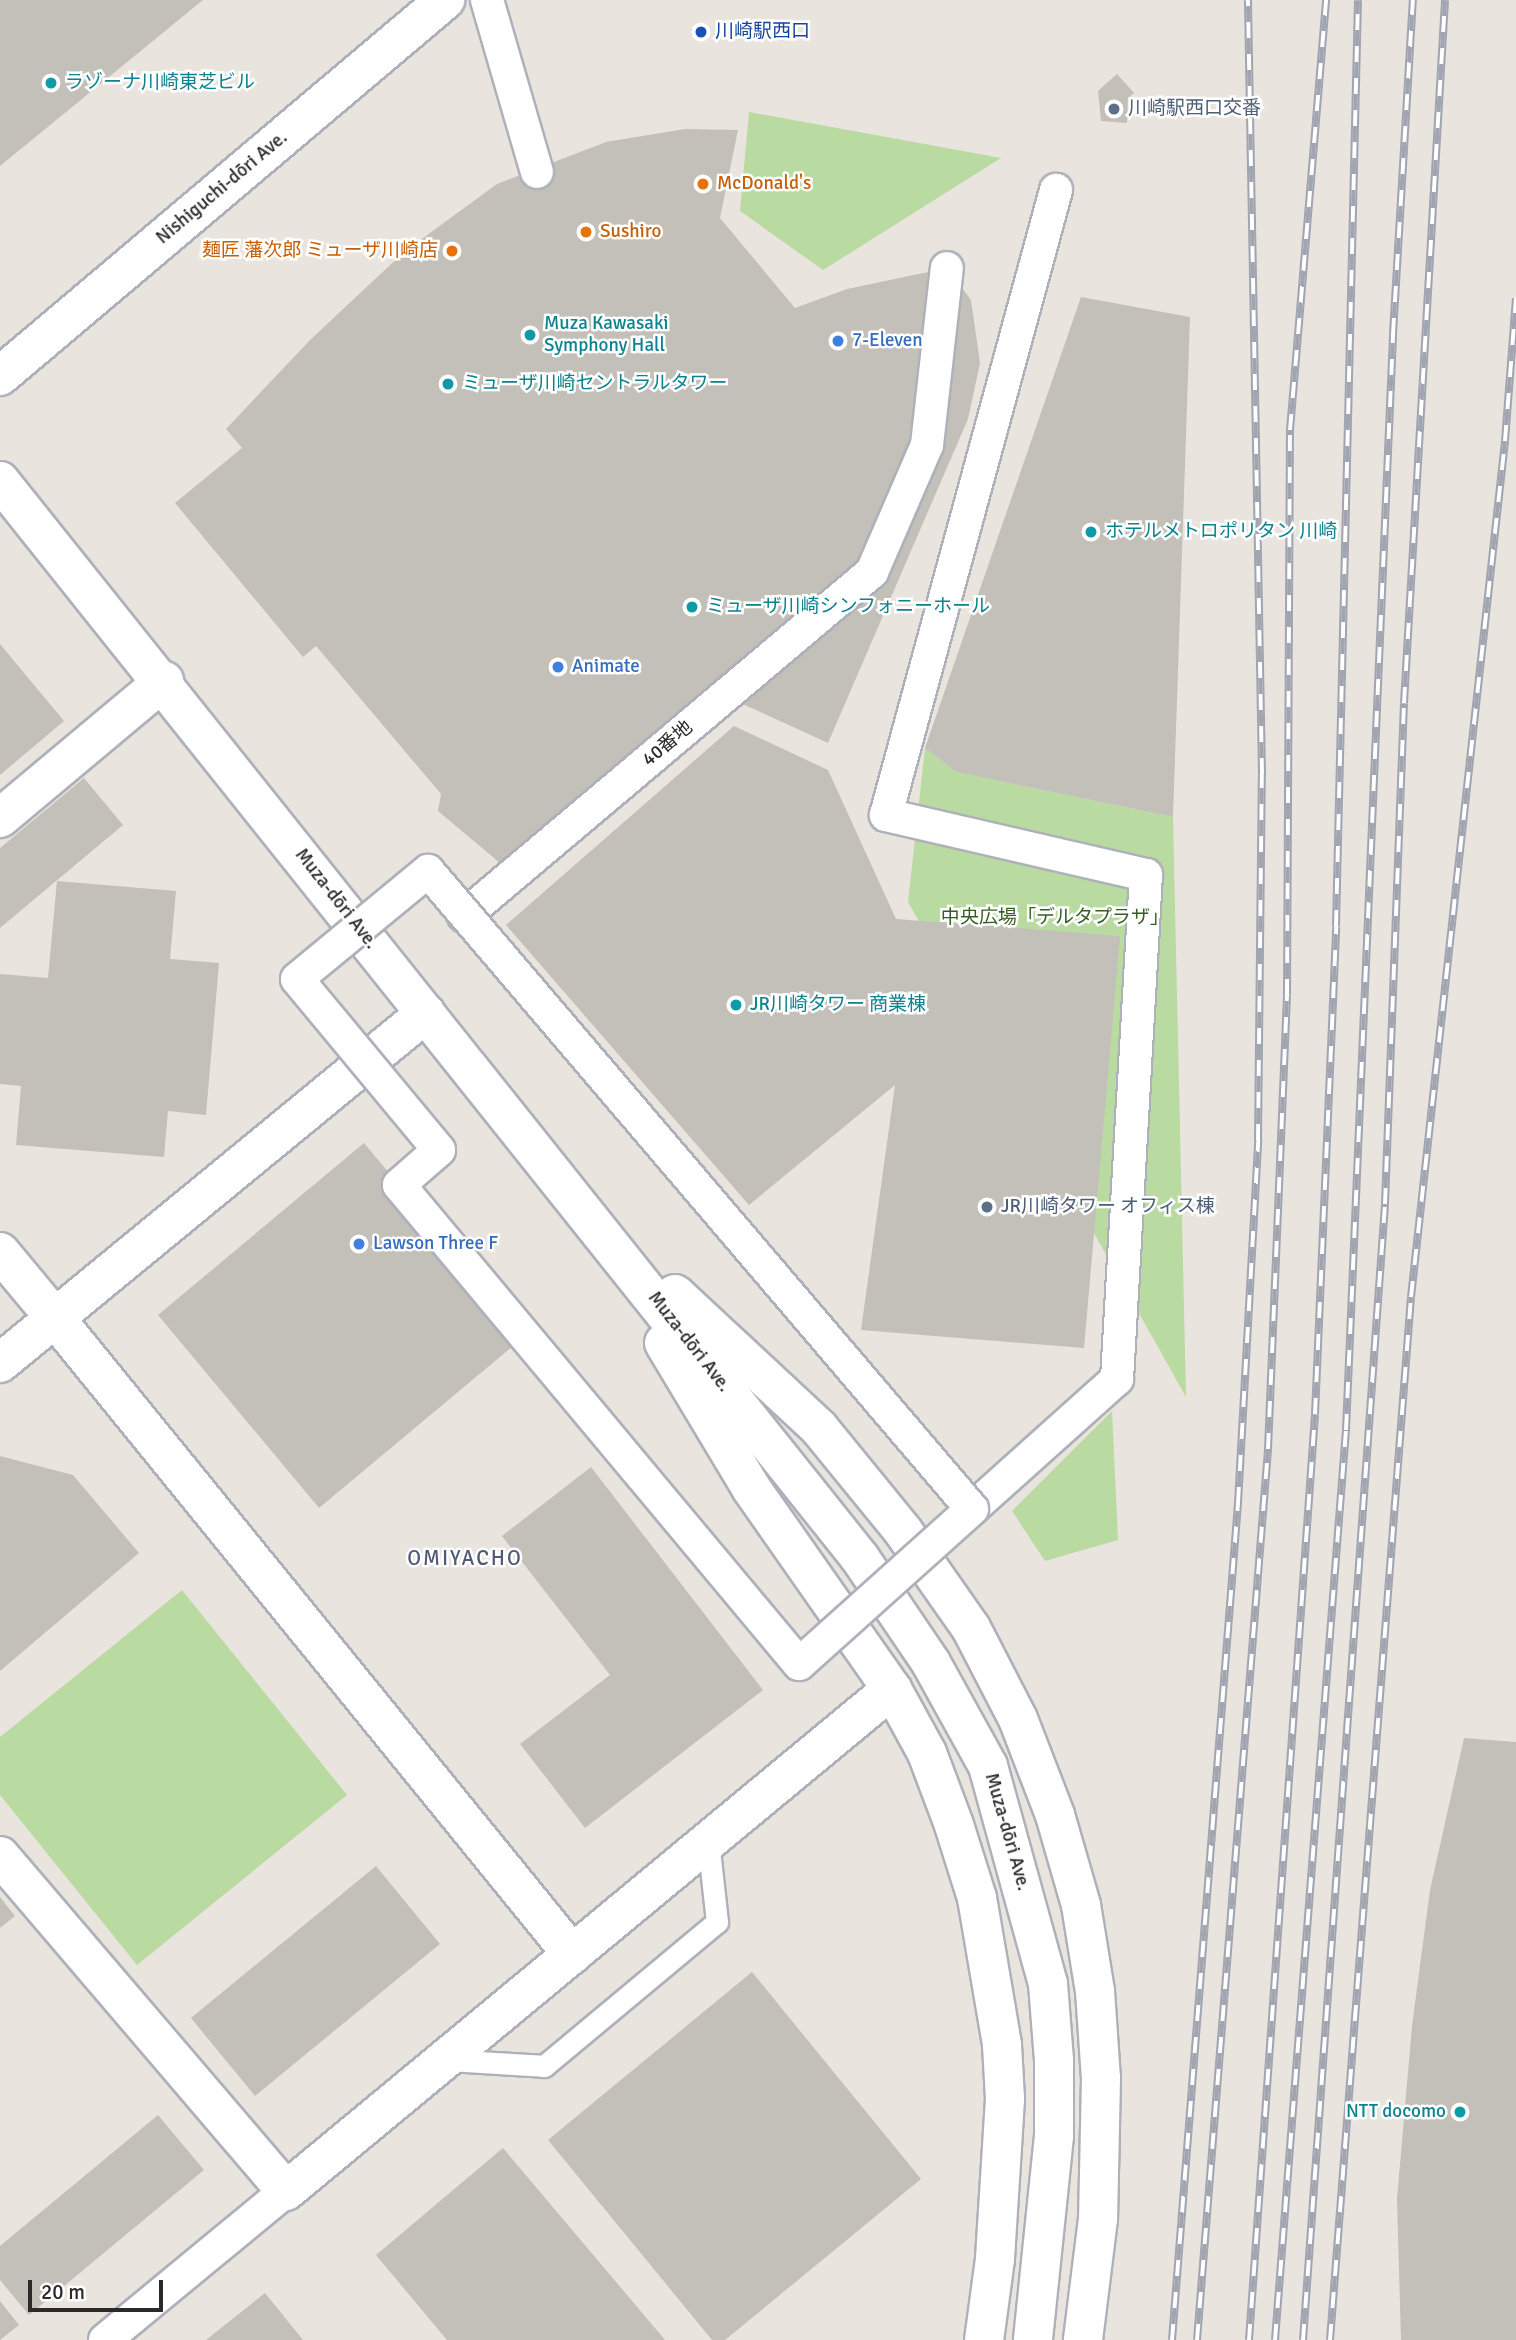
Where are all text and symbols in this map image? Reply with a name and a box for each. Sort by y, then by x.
place label: 川崎駅西口 [715,21,810,43]
marker: 川崎駅西口 [693,24,709,40]
place label: ラゾーナ川崎東芝ビル [65,72,255,94]
marker: ラゾーナ川崎東芝ビル [43,75,59,91]
place label: 川崎駅西口交番 [1128,98,1261,120]
marker: 川崎駅西口交番 [1106,101,1122,117]
street label: Nishiguchi-dōri Ave. [152,127,292,249]
place label: McDonald's [717,173,811,195]
marker: McDonald's [695,176,711,192]
place label: Sushiro [600,221,661,243]
marker: Sushiro [578,224,594,240]
place label: 麺匠 藩次郎 ミューザ川崎店 [202,240,438,262]
marker: 麺匠 藩次郎 ミューザ川崎店 [444,243,460,259]
place label: Muza Kawasaki Symphony Hall [544,313,668,357]
marker: Muza Kawasaki Symphony Hall [522,327,538,343]
place label: 7-Eleven [852,330,923,352]
marker: 7-Eleven [830,333,846,349]
place label: ミューザ川崎セントラルタワー [462,373,728,395]
marker: ミューザ川崎セントラルタワー [440,376,456,392]
place label: ホテルメトロポリタン 川崎 [1105,521,1337,543]
marker: ホテルメトロポリタン 川崎 [1083,524,1099,540]
place label: ミューザ川崎シンフォニーホール [706,596,991,618]
marker: ミューザ川崎シンフォニーホール [684,599,700,615]
place label: Animate [572,656,640,678]
marker: Animate [550,659,566,675]
street label: 40番地 [638,716,698,772]
street label: Muza-dōri Ave. [290,844,382,954]
park label: 中央広場「デルタプラザ」 [941,907,1169,929]
place label: JR川崎タワー 商業棟 [750,994,926,1016]
marker: JR川崎タワー 商業棟 [728,997,744,1013]
place label: JR川崎タワー オフィス棟 [1001,1196,1215,1218]
marker: JR川崎タワー オフィス棟 [979,1199,995,1215]
place label: Lawson Three F [373,1233,498,1255]
marker: Lawson Three F [351,1236,367,1252]
street label: Muza-dōri Ave. [643,1287,735,1397]
district label: OMIYACHO [408,1545,522,1571]
street label: Muza-dōri Ave. [979,1771,1035,1893]
place label: NTT docomo [1346,2101,1446,2123]
marker: NTT docomo [1452,2104,1468,2120]
scale bar [32,2266,166,2310]
text: 20 m [41,2279,85,2305]

